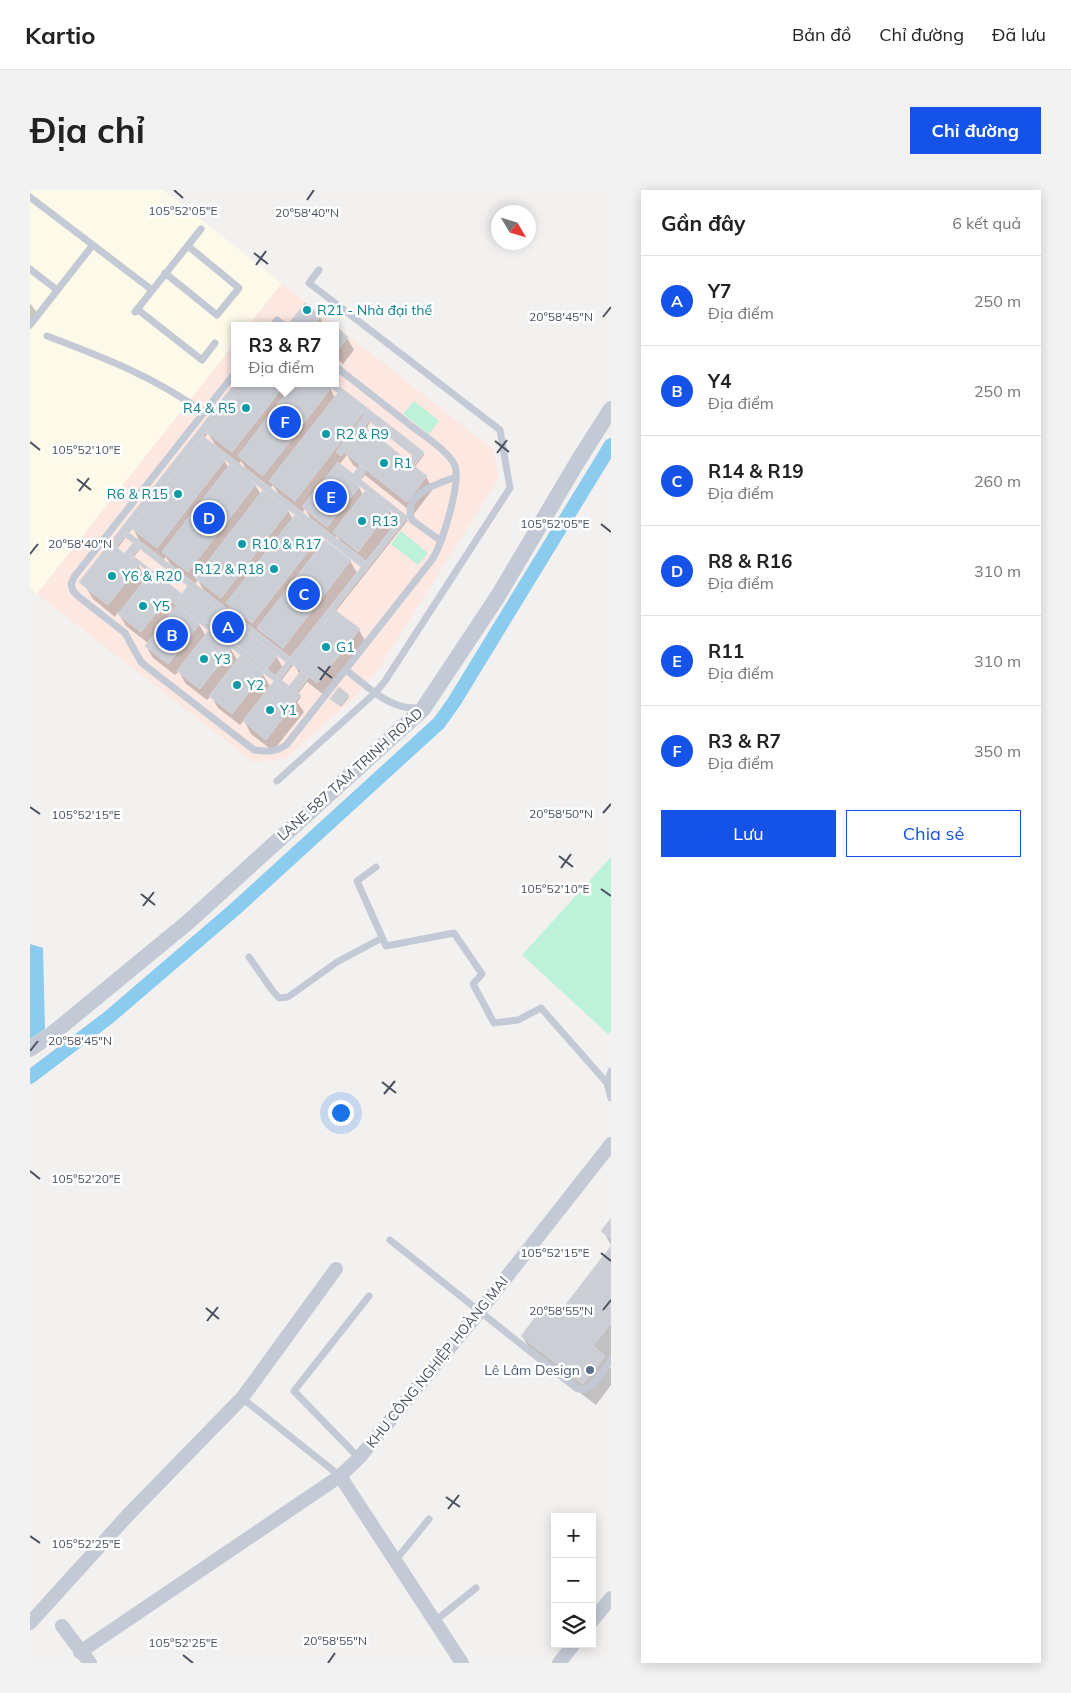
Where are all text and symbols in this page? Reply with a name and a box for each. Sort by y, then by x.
text: Kartio [25,20,96,50]
text: Bản đồ [792,23,851,46]
text: Chỉ đường [879,23,964,46]
text: Đã lưu [992,23,1046,46]
button: Chỉ đường [910,107,1041,154]
text: Địa chỉ [30,108,145,152]
text: 105°52'05"E [148,203,218,218]
text: 20°58'40"N [275,205,339,220]
north arrow [491,205,536,250]
text: Gần đây [661,210,745,236]
text: 6 kết quả [952,213,1021,233]
text: Y7 [708,279,731,303]
text: A [671,291,683,311]
text: 250 m [974,291,1021,311]
place label: R21 - Nhà đại thể [317,301,432,319]
text: Địa điểm [708,303,774,323]
marker: R21 - Nhà đại thể [301,304,313,316]
text: 20°58'45"N [529,309,593,324]
popup [231,322,339,387]
text: R3 & R7 [249,333,321,357]
text: Địa điểm [249,357,314,377]
text: Y4 [708,369,731,393]
text: B [671,381,683,401]
text: 250 m [974,381,1021,401]
text: Địa điểm [708,393,774,413]
place label: R4 & R5 [183,399,236,417]
marker: R4 & R5 [240,402,252,414]
pin: F [269,403,301,441]
place label: R2 & R9 [336,425,389,443]
marker: R2 & R9 [320,428,332,440]
text: 105°52'10"E [51,442,121,457]
place label: R1 [394,454,412,472]
marker: R1 [378,457,390,469]
text: R14 & R19 [708,459,804,483]
text: C [672,471,682,491]
text: 260 m [974,471,1021,491]
pin: E [315,478,347,516]
text: Địa điểm [708,483,774,503]
place label: R6 & R15 [107,485,168,503]
marker: R6 & R15 [172,488,184,500]
pin: D [193,499,225,537]
place label: R13 [372,512,399,530]
marker: R13 [356,515,368,527]
text: 105°52'05"E [520,516,590,531]
place label: R10 & R17 [252,535,322,553]
text: 20°58'40"N [48,536,112,551]
marker: R10 & R17 [236,538,248,550]
text: R8 & R16 [708,549,792,573]
place label: R12 & R18 [194,560,264,578]
text: D [671,561,683,581]
text: 310 m [974,561,1021,581]
marker: R12 & R18 [268,563,280,575]
place label: Y6 & R20 [121,567,182,585]
marker: Y6 & R20 [106,570,118,582]
text: Địa điểm [708,573,774,593]
pin: C [288,575,320,613]
place label: Y5 [152,597,170,615]
marker: Y5 [137,600,149,612]
pin: A [212,608,244,646]
pin: B [156,616,188,654]
place label: G1 [336,638,355,656]
text: R11 [708,639,744,663]
marker: G1 [320,641,332,653]
place label: Y3 [213,650,231,668]
text: E [672,651,682,671]
text: 310 m [974,651,1021,671]
marker: Y3 [198,653,210,665]
text: Địa điểm [708,663,774,683]
place label: Y2 [246,676,264,694]
marker: Y2 [231,679,243,691]
place label: Y1 [279,701,297,719]
marker: Y1 [264,704,276,716]
street label: LANE 587 TAM TRINH ROAD [273,704,427,844]
text: R3 & R7 [708,729,781,753]
text: F [672,741,682,761]
text: 350 m [974,741,1021,761]
text: Địa điểm [708,753,774,773]
text: 20°58'50"N [529,806,593,821]
text: 105°52'15"E [51,807,121,822]
button: Lưu [661,810,836,857]
button: Chia sẻ [846,810,1021,857]
text: 105°52'10"E [520,881,590,896]
text: 20°58'45"N [48,1033,112,1048]
your location [328,1100,354,1126]
text: 105°52'20"E [51,1171,121,1186]
text: 105°52'15"E [520,1245,590,1260]
street label: KHU CÔNG NGHIỆP HOÀNG MAI [362,1272,512,1452]
text: 20°58'55"N [529,1303,593,1318]
place label: Lê Lâm Design [484,1361,580,1379]
marker: Lê Lâm Design [584,1364,596,1376]
map controls [551,1513,596,1648]
button: + [551,1513,596,1558]
text: 105°52'25"E [51,1536,121,1551]
button: − [551,1558,596,1603]
button: layers [551,1603,596,1648]
text: 20°58'55"N [303,1633,367,1648]
text: 105°52'25"E [148,1635,218,1650]

